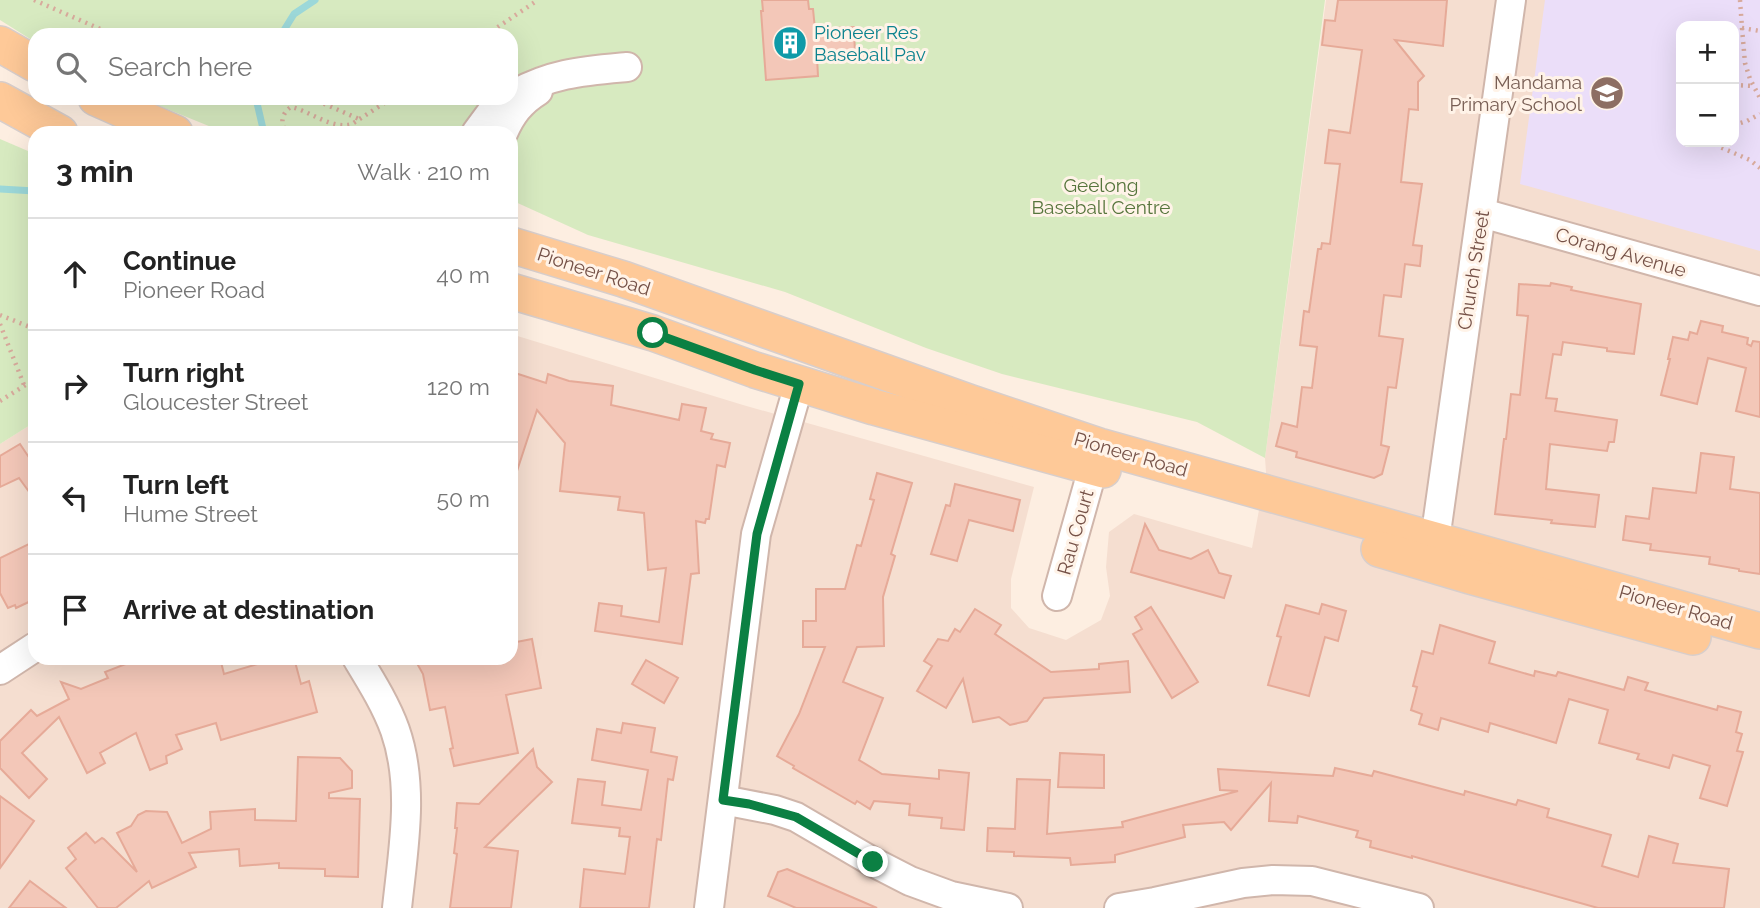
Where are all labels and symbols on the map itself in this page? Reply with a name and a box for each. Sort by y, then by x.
place label: Pioneer Res Baseball Pav [814,21,926,65]
building icon: Pioneer Res Baseball Pav [771,24,809,62]
place label: Mandama Primary School [1449,71,1583,115]
school or university icon: Mandama Primary School [1588,74,1626,112]
park label: Geelong Baseball Centre [1031,174,1171,218]
street label: Church Street [1453,208,1493,331]
street label: Corang Avenue [1553,223,1689,281]
street label: Pioneer Road [535,242,653,300]
route start [637,317,668,348]
street label: Pioneer Road [1072,427,1190,481]
street label: Rau Court [1052,486,1098,577]
street label: Pioneer Road [1617,580,1735,634]
route end [857,846,888,877]

